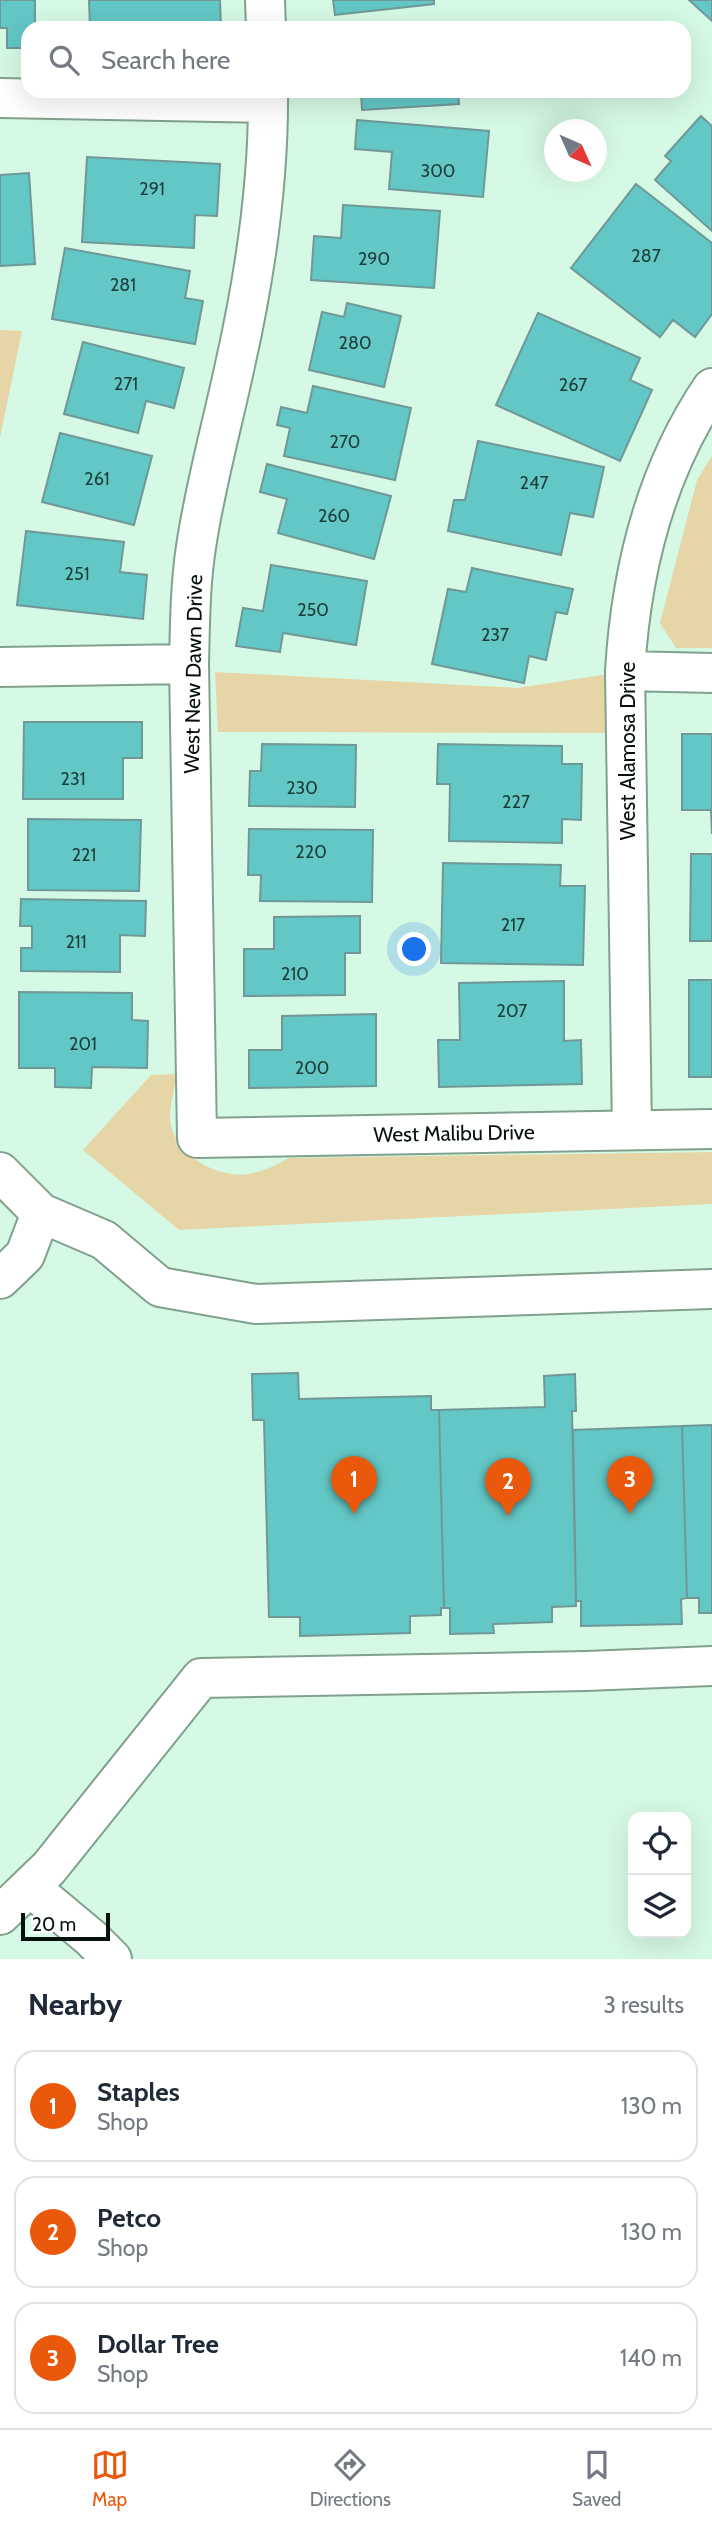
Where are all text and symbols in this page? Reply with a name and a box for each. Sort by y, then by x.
search box [21,21,691,98]
icon: search [45,41,83,79]
text: Search here [101,44,230,76]
north arrow [544,119,607,182]
house number: 300 [421,160,455,182]
house number: 291 [139,178,165,200]
house number: 287 [631,245,661,267]
house number: 290 [358,248,390,270]
house number: 281 [110,274,136,296]
house number: 280 [339,332,371,354]
house number: 271 [114,373,138,395]
house number: 267 [559,374,587,396]
house number: 270 [330,431,360,453]
house number: 261 [84,468,110,490]
house number: 247 [520,472,548,494]
house number: 260 [318,505,350,527]
house number: 251 [64,563,90,585]
street label: West New Dawn Drive [179,574,207,774]
house number: 250 [297,599,329,621]
house number: 237 [481,624,509,646]
street label: West Alamosa Drive [615,661,640,840]
house number: 231 [60,768,86,790]
house number: 230 [286,777,318,799]
house number: 227 [502,791,530,813]
house number: 220 [295,841,327,863]
house number: 221 [72,844,96,866]
house number: 217 [501,914,525,936]
house number: 211 [65,931,87,953]
your location [397,932,431,966]
house number: 210 [281,963,309,985]
house number: 207 [497,1000,527,1022]
house number: 201 [69,1033,97,1055]
house number: 200 [295,1057,329,1079]
street label: West Malibu Drive [373,1119,535,1147]
pin: 1 [331,1456,377,1514]
pin: 3 [607,1456,653,1514]
pin: 2 [485,1458,531,1516]
map controls [628,1812,691,1938]
button: locate [628,1812,691,1875]
button: layers [628,1875,691,1938]
scale bar [21,1910,110,1942]
text: 20 m [32,1913,76,1936]
text: Nearby [28,1986,122,2023]
text: 3 results [603,1991,684,2019]
text: Staples [97,2076,180,2108]
text: 1 [49,2092,57,2120]
text: 130 m [621,2092,682,2120]
text: Shop [97,2108,148,2136]
text: Petco [97,2202,161,2234]
text: 2 [47,2218,59,2246]
text: 130 m [621,2218,682,2246]
text: Shop [97,2234,148,2262]
text: Dollar Tree [97,2328,219,2360]
text: 3 [47,2344,59,2372]
text: 140 m [620,2344,682,2372]
text: Shop [97,2360,148,2388]
tab: Map [91,2446,129,2511]
tab: Directions [310,2446,391,2511]
tab: Saved [572,2446,621,2511]

